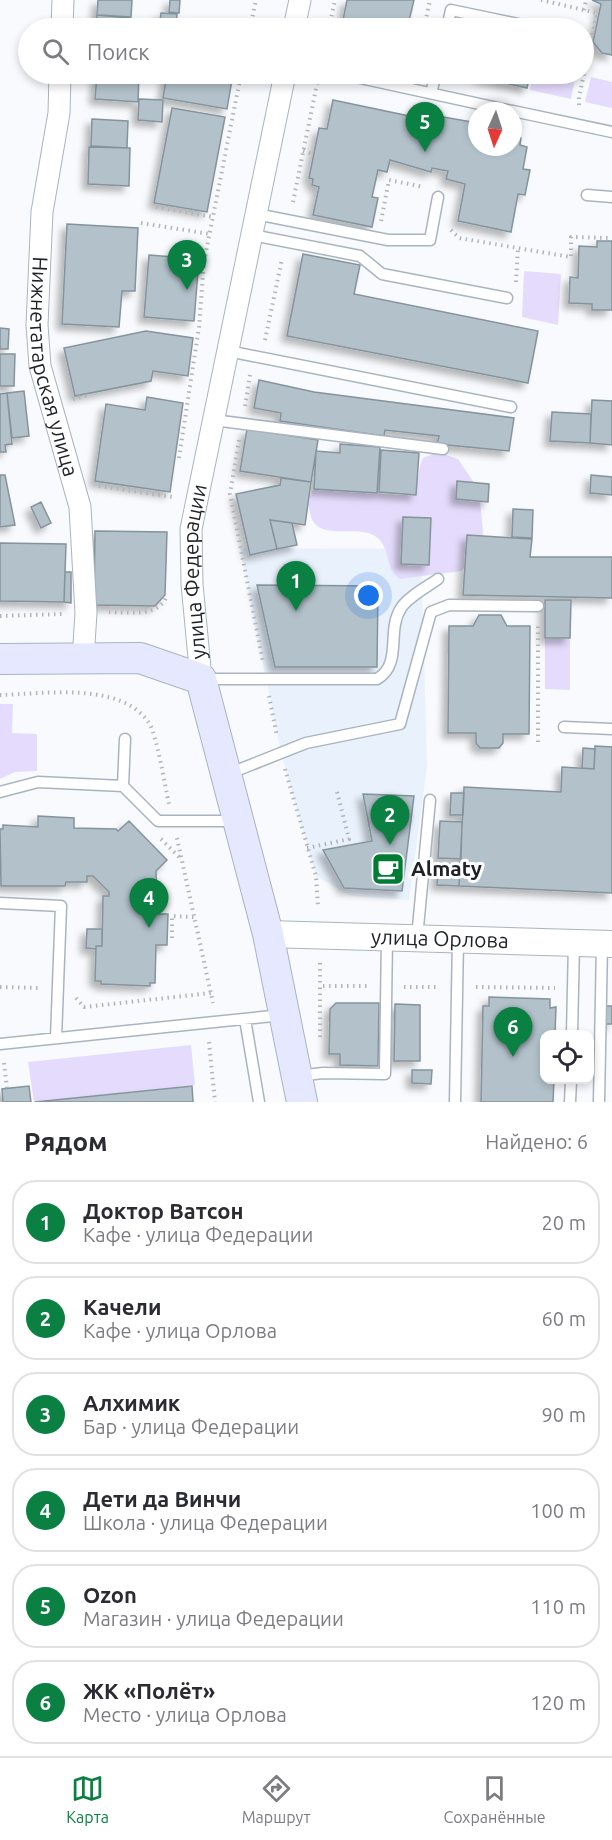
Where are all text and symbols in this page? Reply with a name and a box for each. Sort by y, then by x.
search box [18,18,594,84]
icon: search [39,35,72,68]
text: Поиск [87,39,150,64]
pin: 5 [406,102,444,152]
north arrow [468,102,522,156]
pin: 3 [168,240,207,290]
street label: Нижнетатарская улица [26,256,84,479]
street label: улица Федерации [178,482,211,660]
pin: 1 [276,562,316,611]
your location [354,581,383,610]
pin: 2 [370,796,410,845]
cafe icon: Almaty [370,851,406,887]
place label: Almaty [411,856,482,880]
pin: 4 [130,878,168,928]
street label: улица Орлова [371,924,509,952]
pin: 6 [494,1008,532,1057]
map controls [540,1030,594,1084]
button: locate [540,1030,594,1084]
text: Рядом [24,1127,108,1156]
text: Найдено: 6 [485,1130,588,1153]
text: Доктор Ватсон [83,1198,243,1223]
text: 1 [40,1211,51,1234]
text: 20 m [542,1211,586,1234]
text: Кафе · улица Федерации [83,1223,313,1246]
text: Качели [83,1294,161,1319]
text: 2 [40,1307,51,1330]
text: 60 m [542,1307,586,1330]
text: Кафе · улица Орлова [83,1319,277,1342]
text: Алхимик [83,1390,180,1415]
text: 3 [40,1403,51,1426]
text: 90 m [542,1403,586,1426]
text: Бар · улица Федерации [83,1415,299,1438]
text: Дети да Винчи [83,1486,241,1511]
text: 4 [40,1499,51,1522]
text: 100 m [530,1499,586,1522]
text: Школа · улица Федерации [83,1511,328,1534]
text: Ozon [83,1582,137,1607]
text: 5 [40,1595,51,1618]
text: 110 m [530,1595,586,1618]
text: Магазин · улица Федерации [83,1607,344,1630]
text: ЖК «Полёт» [83,1678,215,1703]
text: 6 [40,1691,51,1714]
text: 120 m [530,1691,586,1714]
text: Место · улица Орлова [83,1703,287,1726]
tab: Карта [66,1772,109,1826]
tab: Маршрут [242,1772,311,1826]
tab: Сохранённые [443,1772,546,1826]

